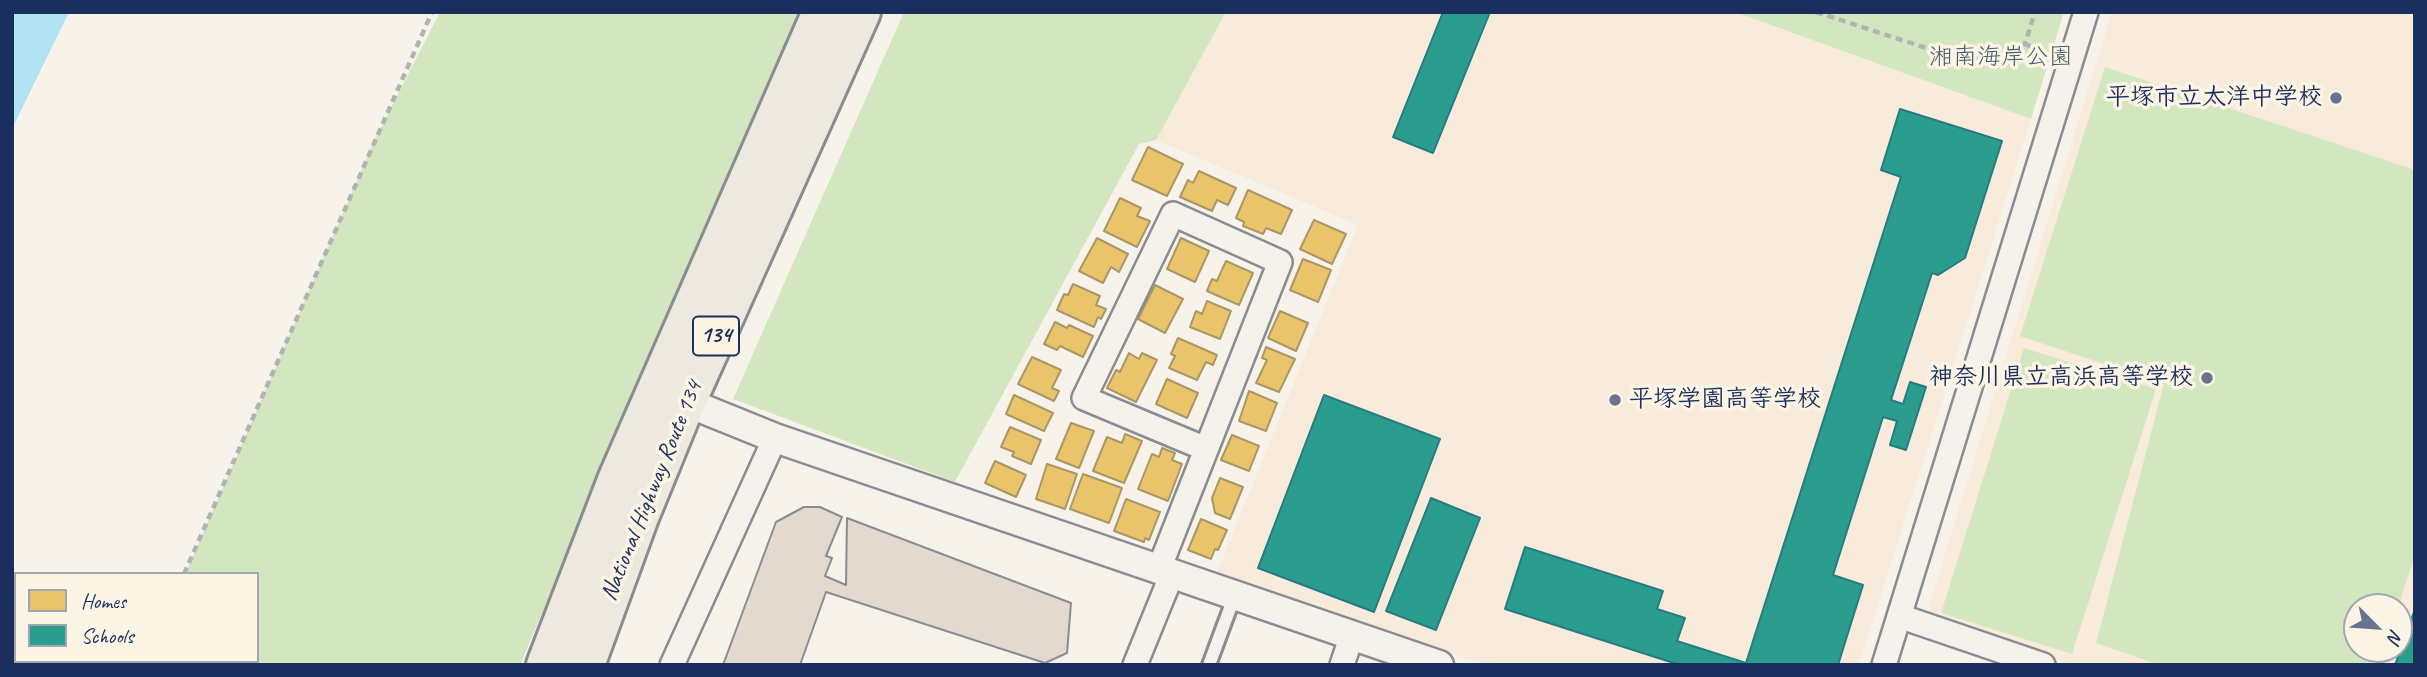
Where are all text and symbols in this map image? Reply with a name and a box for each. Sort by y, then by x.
park label: 湘南海岸公園 [1929,44,2073,72]
place label: 平塚市立太洋中学校 [2106,84,2322,112]
marker: 平塚市立太洋中学校 [2328,90,2344,106]
road number: 134 [693,316,739,356]
place label: 神奈川県立高浜高等学校 [1929,364,2193,392]
marker: 神奈川県立高浜高等学校 [2199,370,2215,386]
street label: National Highway Route 134 [595,377,709,605]
place label: 平塚学園高等学校 [1629,386,1821,414]
marker: 平塚学園高等学校 [1607,392,1623,408]
legend [14,572,259,663]
text: Homes [81,588,126,614]
north arrow [2343,593,2413,663]
text: Schools [81,623,133,649]
text: N [2382,626,2409,646]

